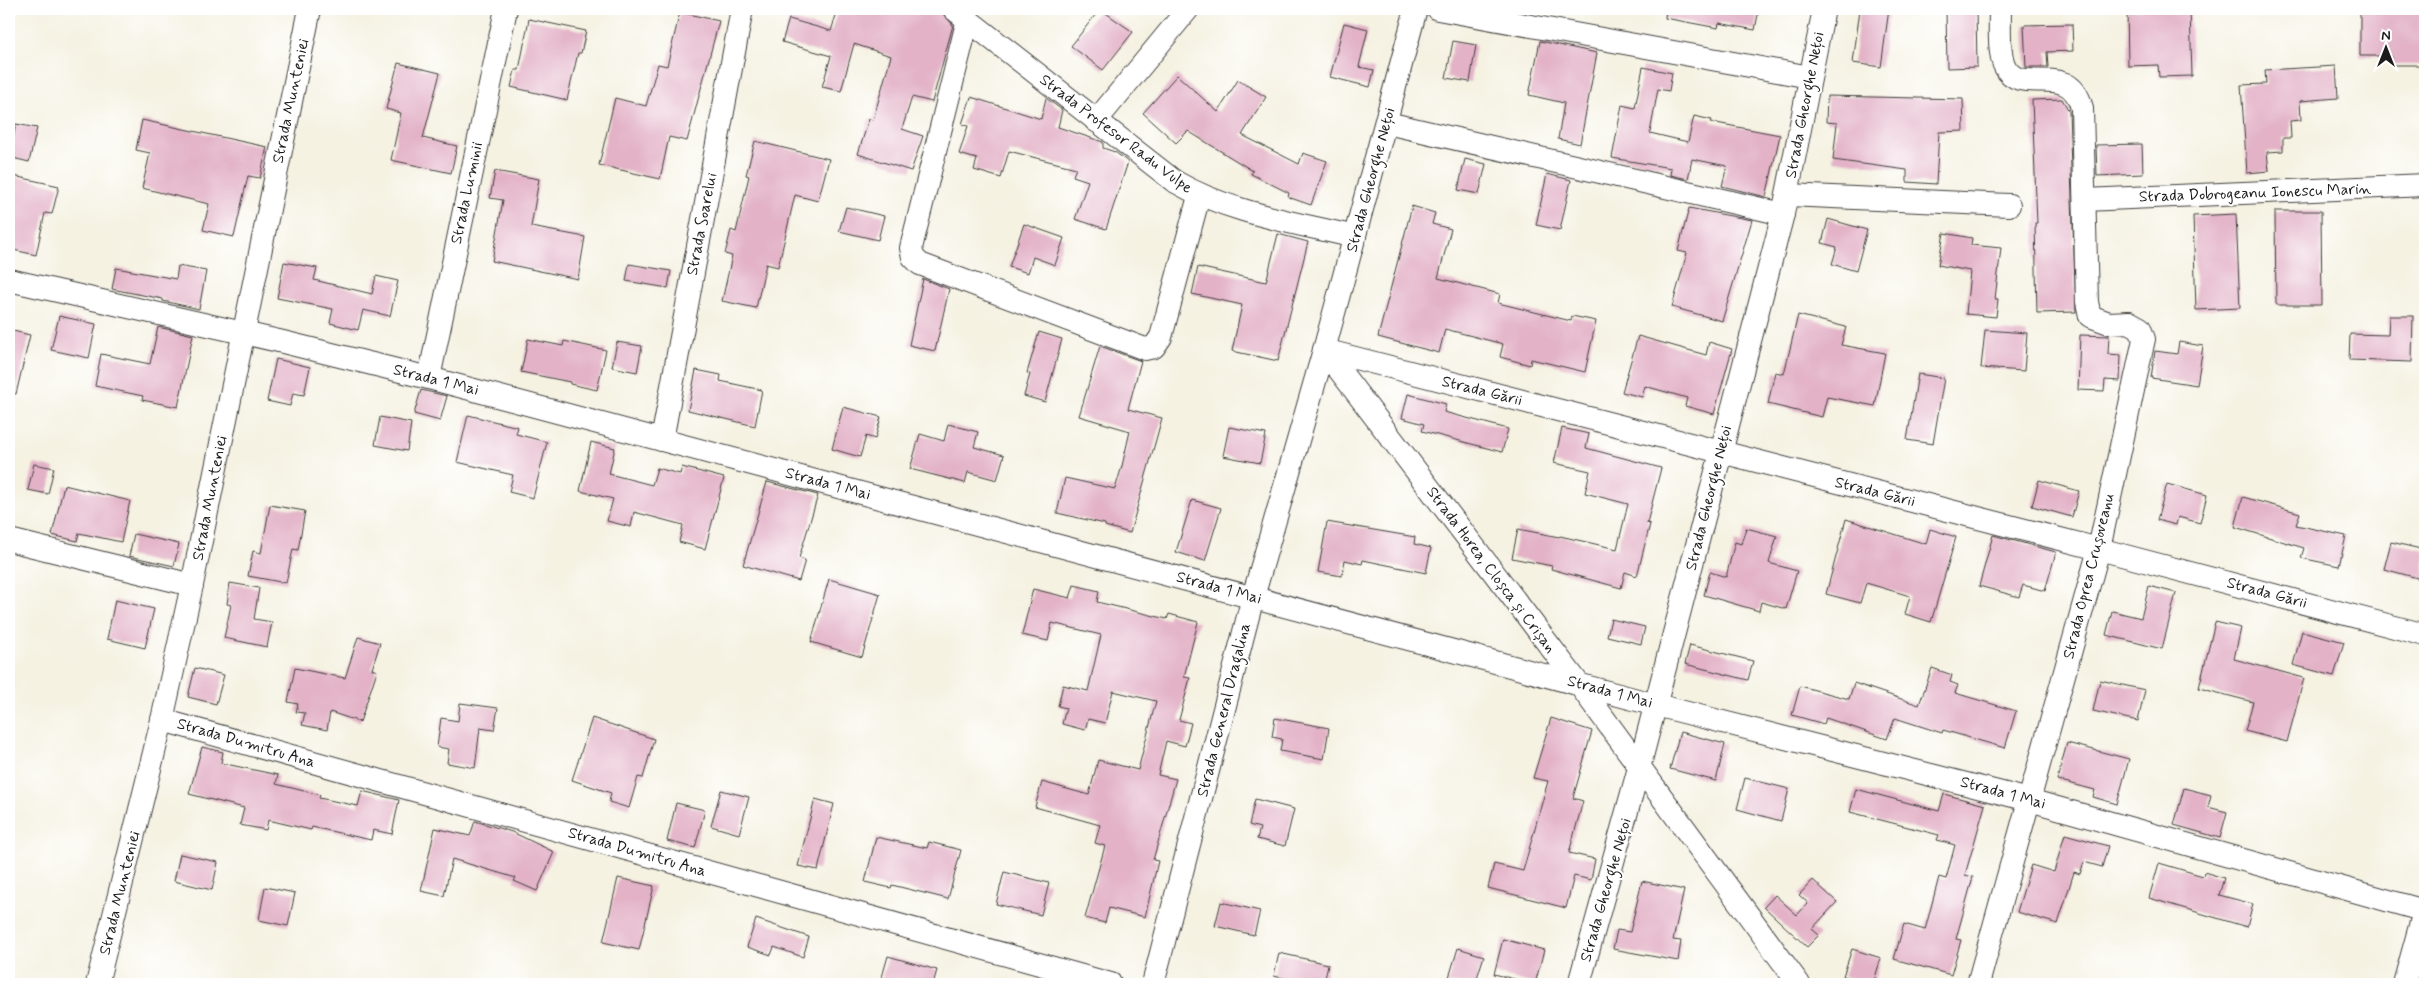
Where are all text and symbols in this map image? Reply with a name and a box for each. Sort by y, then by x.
north arrow [2362,22,2412,72]
text: N [2381,27,2391,45]
street label: Strada Gheorghe Nețoi [1780,30,1830,180]
street label: Strada Munteniei [268,37,314,165]
street label: Strada Profesor Radu Vulpe [1035,69,1197,199]
street label: Strada Gheorghe Nețoi [1342,105,1401,255]
street label: Strada Luminii [446,140,488,246]
street label: Strada Soarelui [682,171,722,277]
street label: Strada Dobrogeanu Ionescu Marin [2138,178,2372,208]
street label: Strada 1 Mai [391,359,481,401]
street label: Strada Gării [1439,371,1525,411]
street label: Strada Gheorghe Nețoi [1681,423,1738,573]
street label: Strada Munteniei [188,434,232,562]
street label: Strada 1 Mai [783,463,873,505]
street label: Strada Gării [1832,472,1918,512]
street label: Strada Horea, Cloșca și Crișan [1421,483,1561,657]
street label: Strada Oprea Crușoveanu [2058,491,2120,661]
street label: Strada 1 Mai [1174,567,1264,609]
street label: Strada Gării [2224,572,2310,614]
street label: Strada General Dragalina [1192,621,1257,799]
street label: Strada 1 Mai [1565,671,1655,713]
street label: Strada Dumitru Ana [175,713,317,773]
street label: Strada 1 Mai [1958,772,2048,814]
street label: Strada Gheorghe Nețoi [1575,816,1638,965]
street label: Strada Dumitru Ana [566,822,708,882]
street label: Strada Munteniei [94,829,146,957]

